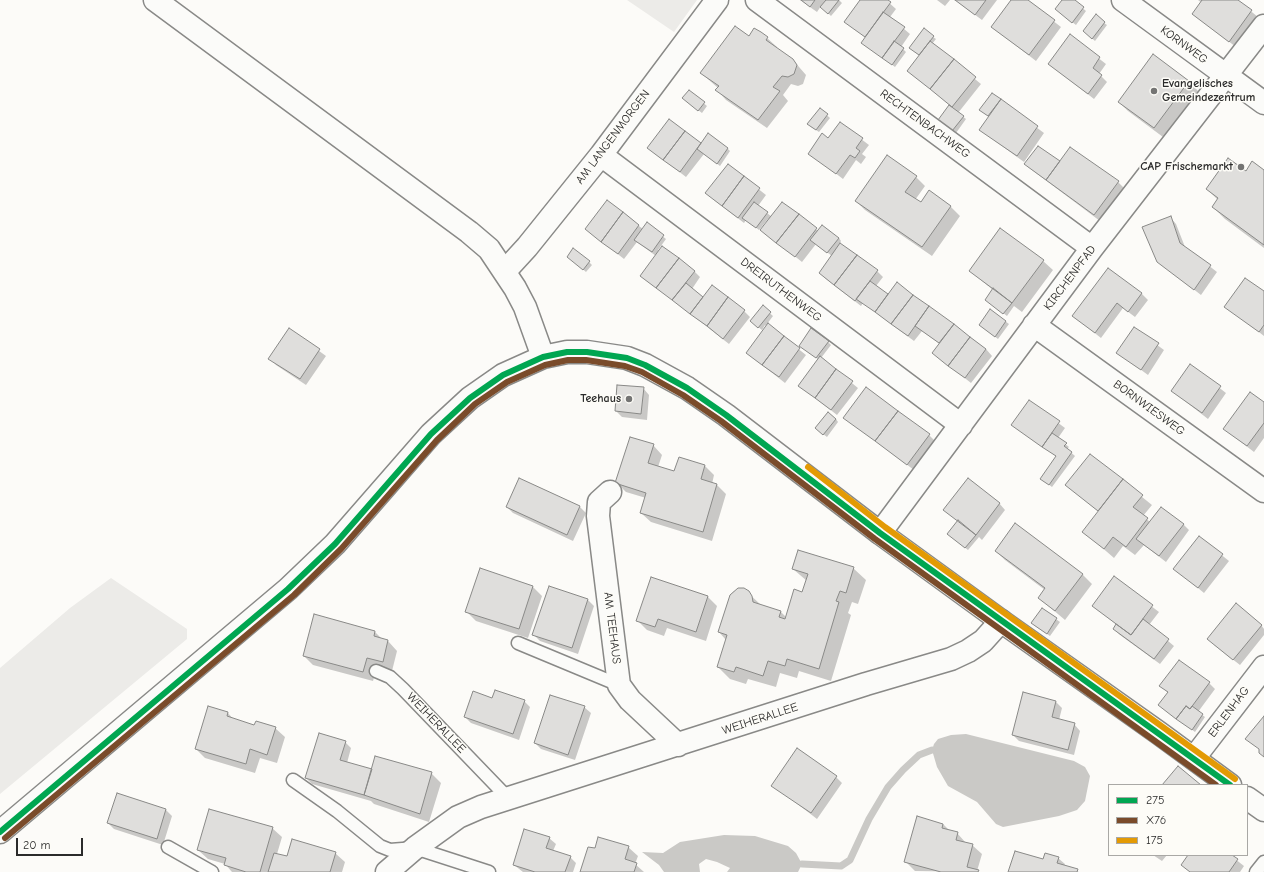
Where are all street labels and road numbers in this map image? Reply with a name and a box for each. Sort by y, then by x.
street label: KORNWEG [1157,23,1211,67]
street label: RECHTENBACHWEG [877,86,973,162]
street label: AM LANGENMORGEN [573,87,653,187]
street label: KIRCHENPFAD [1041,243,1099,313]
street label: DREIRUTHENWEG [737,255,825,325]
street label: BORNWIESWEG [1110,377,1188,439]
street label: AM TEEHAUS [600,591,624,665]
street label: ERLENHAG [1205,684,1253,740]
street label: WEIHERALLEE [403,690,469,756]
street label: WEIHERALLEE [720,700,800,738]

